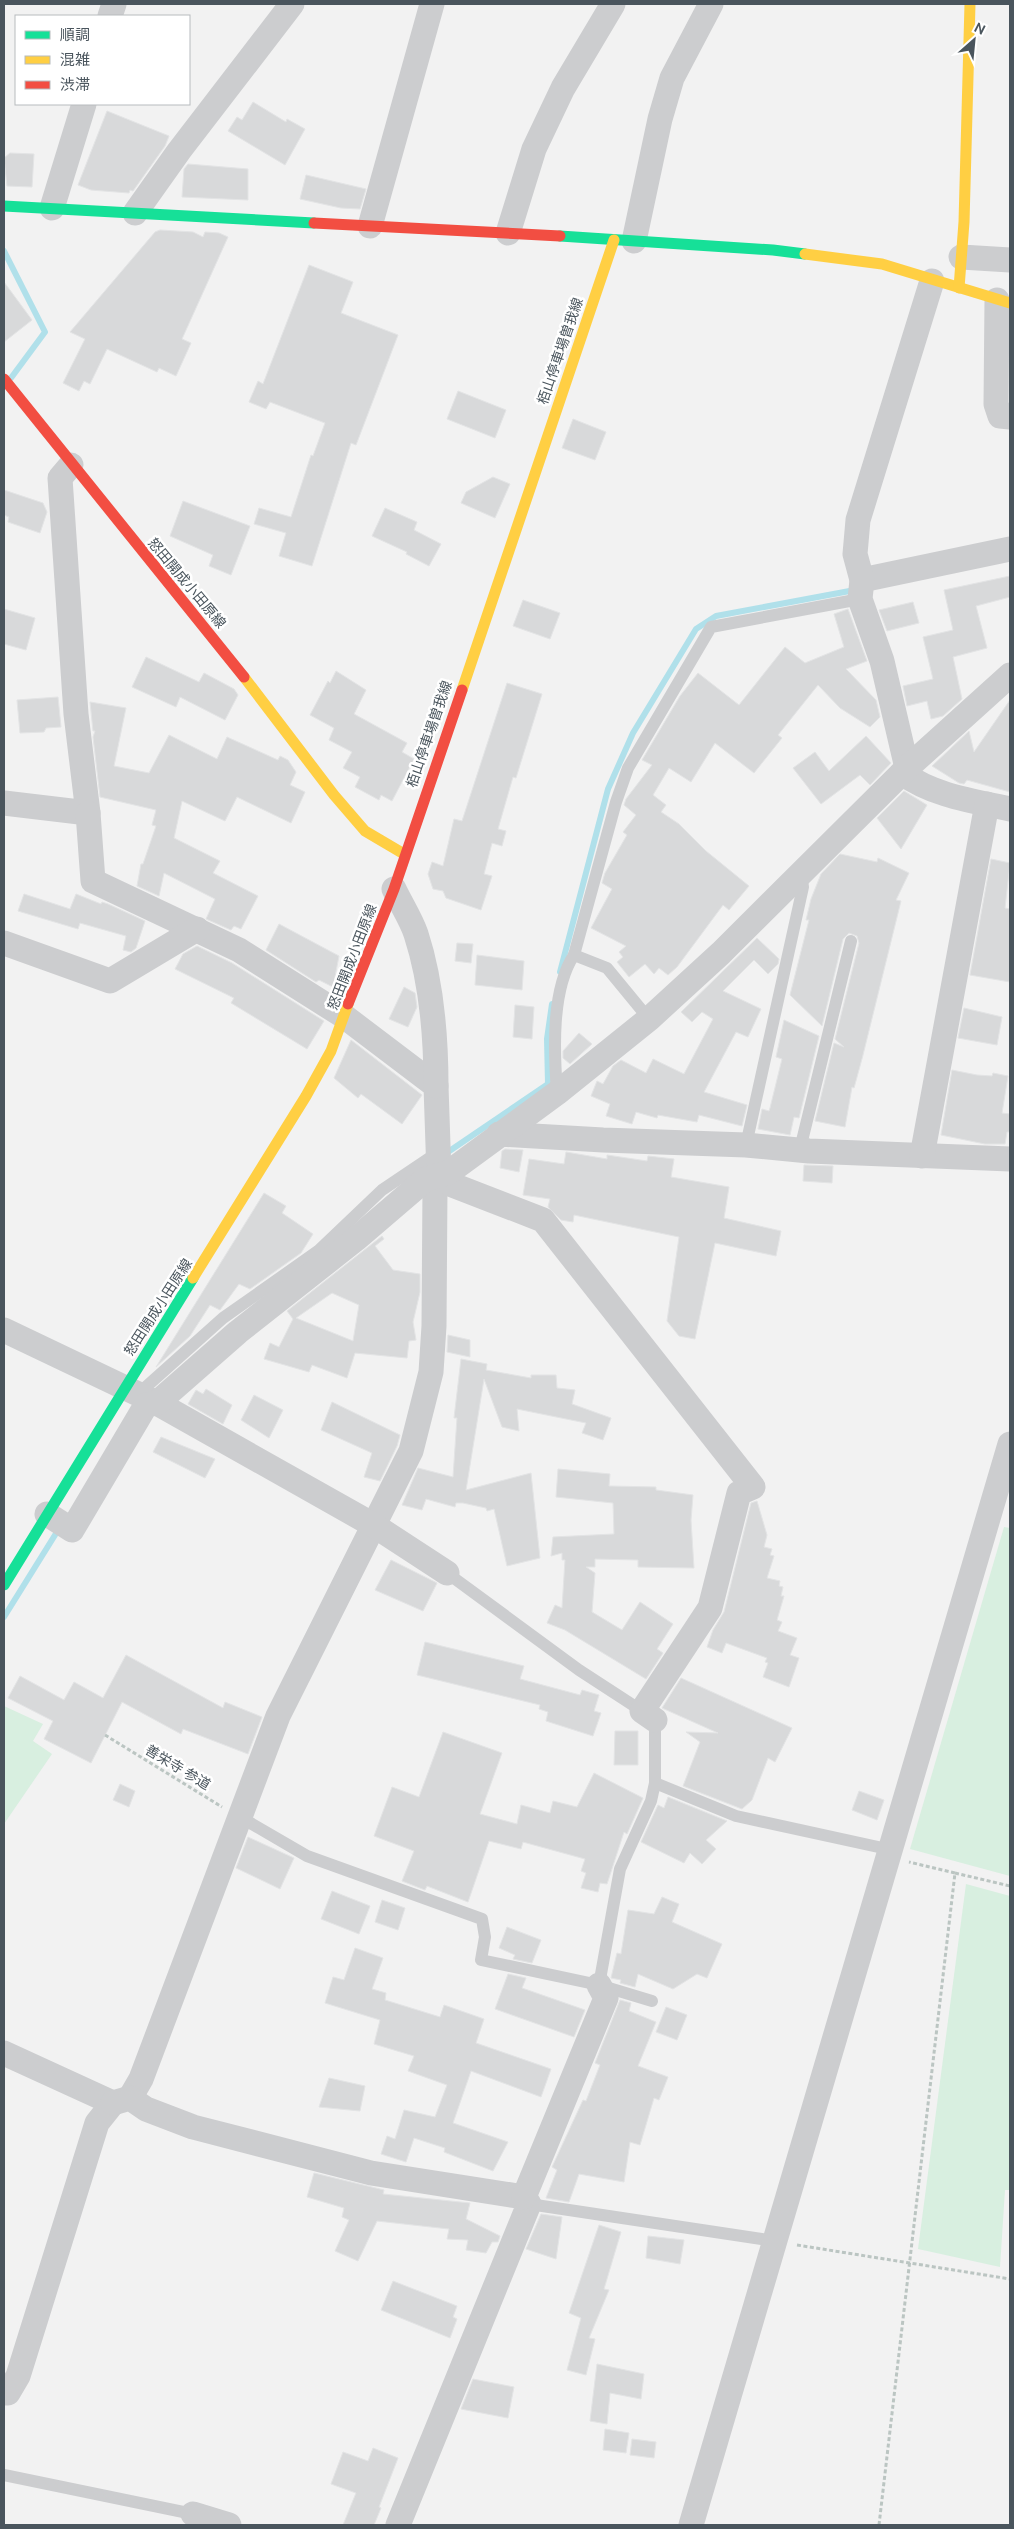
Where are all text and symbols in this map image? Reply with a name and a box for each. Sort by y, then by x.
legend [15,15,190,105]
north arrow [949,15,999,65]
text: N [972,19,988,38]
text: 順調 [60,26,90,43]
text: 混雑 [60,51,90,68]
text: 渋滞 [60,76,90,93]
street label: 栢山停車場曽我線 [534,295,586,407]
street label: 怒田開成小田原線 [145,535,229,631]
street label: 栢山停車場曽我線 [403,678,455,790]
street label: 怒田開成小田原線 [324,902,380,1012]
street label: 怒田開成小田原線 [121,1256,195,1358]
street label: 善栄寺 参道 [142,1741,214,1793]

